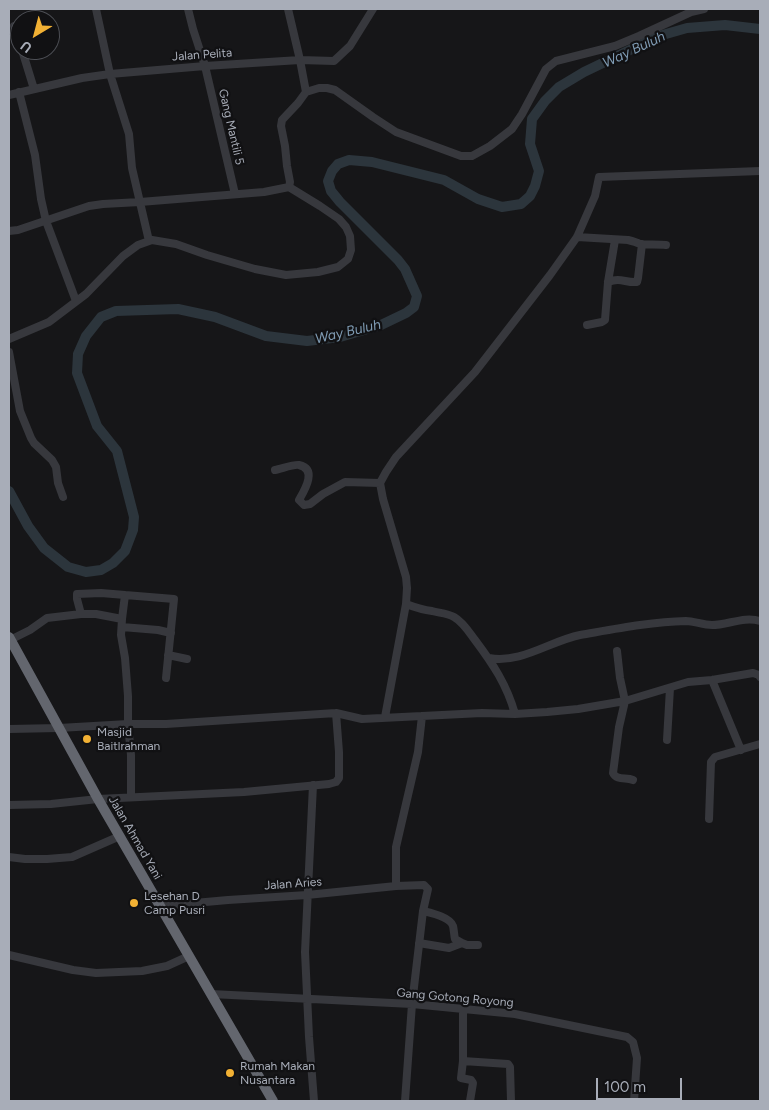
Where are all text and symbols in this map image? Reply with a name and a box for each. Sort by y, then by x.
north arrow [10,10,60,60]
water label: Way Buluh [600,28,668,72]
text: U [17,37,35,56]
street label: Jalan Pelita [171,46,233,64]
street label: Gang Mantili 5 [215,88,247,166]
water label: Way Buluh [313,316,383,348]
place label: Masjid Baitlrahman [97,725,160,753]
marker: Masjid Baitlrahman [81,733,93,745]
street label: Jalan Ahmad Yani [105,794,165,882]
street label: Jalan Aries [264,875,322,893]
place label: Lesehan D Camp Pusri [144,889,205,917]
marker: Lesehan D Camp Pusri [128,897,140,909]
street label: Gang Gotong Royong [396,986,514,1010]
place label: Rumah Makan Nusantara [240,1059,315,1087]
marker: Rumah Makan Nusantara [224,1067,236,1079]
scale bar [599,1068,685,1100]
text: 100 m [604,1078,646,1096]

